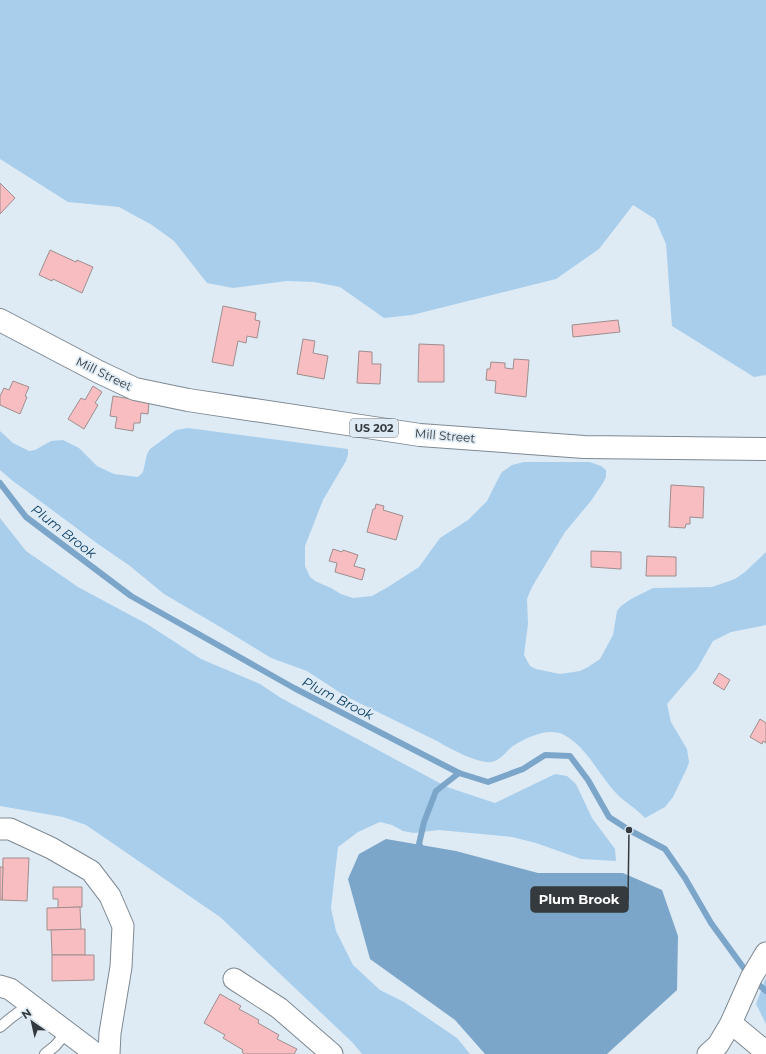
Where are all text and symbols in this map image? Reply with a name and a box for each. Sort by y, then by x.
street label: Mill Street [74,354,135,394]
road number: US 202 [350,419,398,437]
street label: Mill Street [414,425,476,446]
water label: Plum Brook [28,501,101,562]
water label: Plum Brook [300,673,377,723]
callout: Plum Brook [531,887,628,912]
text: Plum Brook [539,891,620,907]
north arrow [12,1002,52,1042]
text: N [19,1005,34,1022]

